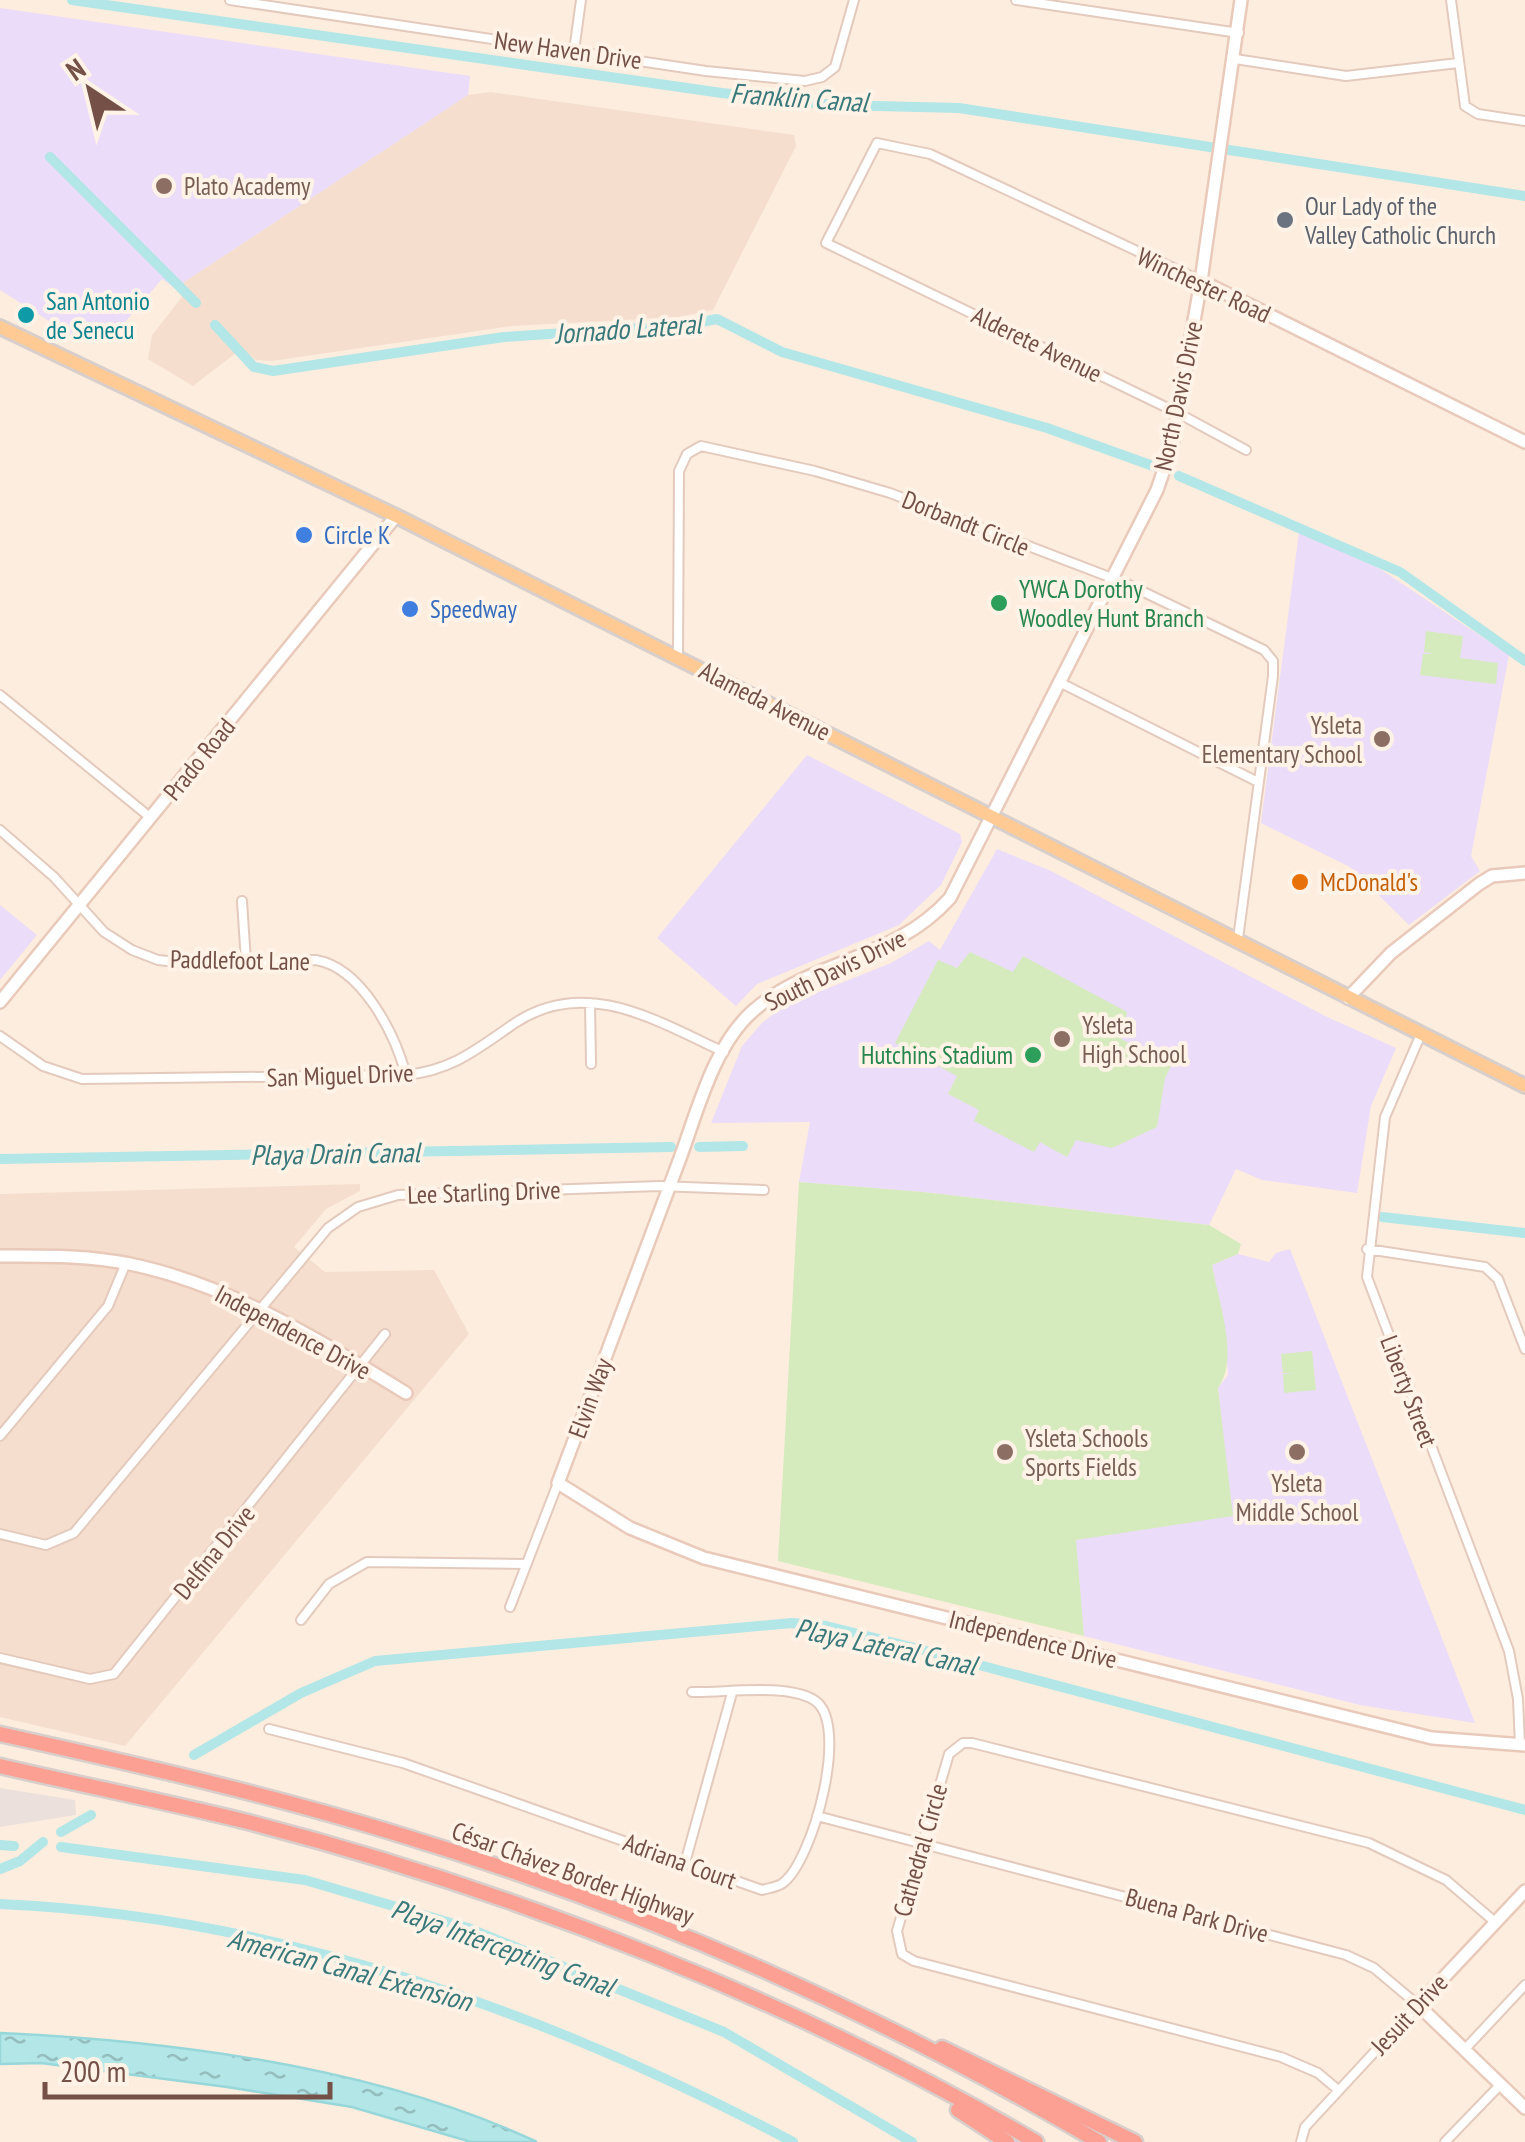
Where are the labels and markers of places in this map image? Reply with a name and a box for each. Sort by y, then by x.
place label: Plato Academy [184,170,311,202]
marker: Plato Academy [153,175,175,197]
place label: Our Lady of the Valley Catholic Church [1304,190,1496,251]
marker: Our Lady of the Valley Catholic Church [1274,209,1296,231]
place label: San Antonio de Senecu [46,285,150,346]
marker: San Antonio de Senecu [15,304,37,326]
place label: Circle K [324,519,390,551]
marker: Circle K [293,524,315,546]
place label: YWCA Dorothy Woodley Hunt Branch [1019,573,1204,634]
marker: YWCA Dorothy Woodley Hunt Branch [988,592,1010,614]
place label: Speedway [430,593,518,625]
marker: Speedway [399,598,421,620]
place label: Ysleta Elementary School [1202,709,1362,770]
marker: Ysleta Elementary School [1371,728,1393,750]
place label: McDonald's [1320,866,1418,898]
marker: McDonald's [1289,871,1311,893]
place label: Ysleta High School [1082,1009,1186,1070]
marker: Ysleta High School [1051,1028,1073,1050]
place label: Hutchins Stadium [861,1039,1013,1071]
marker: Hutchins Stadium [1022,1044,1044,1066]
place label: Ysleta Schools Sports Fields [1025,1422,1148,1483]
marker: Ysleta Schools Sports Fields [994,1441,1016,1463]
marker: Ysleta Middle School [1286,1441,1308,1463]
place label: Ysleta Middle School [1236,1467,1358,1528]

